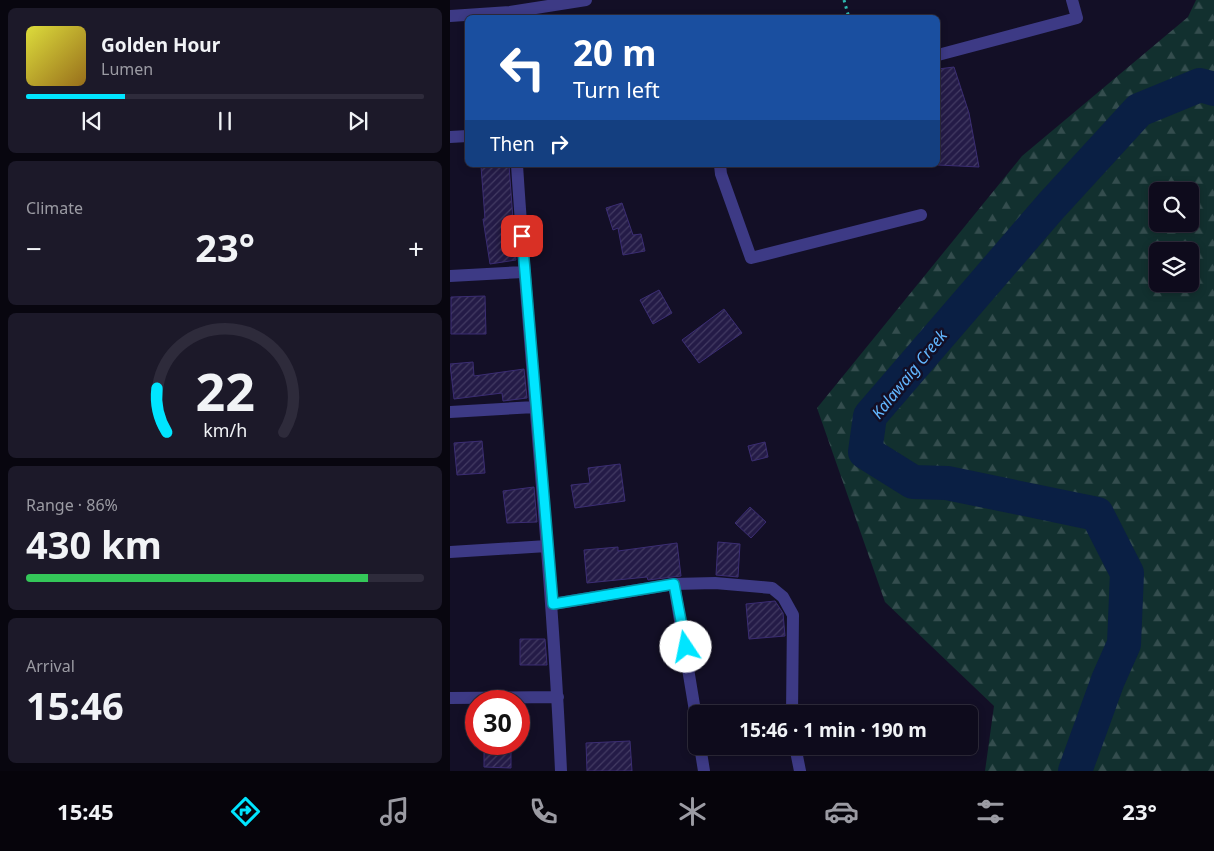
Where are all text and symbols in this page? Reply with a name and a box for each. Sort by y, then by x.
text: 20 m [573,29,656,76]
text: Golden Hour [101,32,220,58]
icon: left [490,35,555,100]
text: Lumen [101,58,153,80]
text: Turn left [573,74,660,104]
icon: previous [78,107,106,135]
icon: pause [211,107,239,135]
icon: next [344,107,372,135]
icon: right [545,130,573,158]
text: Then [490,131,535,157]
map controls [1149,182,1199,292]
button: search [1149,182,1199,232]
text: Climate [26,197,83,219]
pin [501,215,543,257]
text: 23° [195,221,255,273]
icon: arrive [508,222,536,250]
text: − [26,229,42,267]
text: + [408,229,424,267]
button: layers [1149,242,1199,292]
water label: Kalawaig Creek [866,324,952,423]
text: 22 [195,355,255,426]
text: km/h [203,418,247,442]
text: Range · 86% [26,494,118,516]
text: 430 km [26,518,162,570]
position arrow [659,620,711,672]
text: Arrival [26,655,75,677]
text: 15:46 [26,679,124,731]
speed limit sign: 30 [465,690,530,755]
text: 15:46 · 1 min · 190 m [739,717,927,743]
icon: directions [228,794,263,829]
icon: music [377,794,412,829]
icon: phone [526,794,561,829]
icon: climate [675,794,710,829]
icon: car [824,794,859,829]
icon: filters [973,794,1008,829]
text: 15:45 [57,796,114,826]
text: 23° [1122,796,1157,826]

